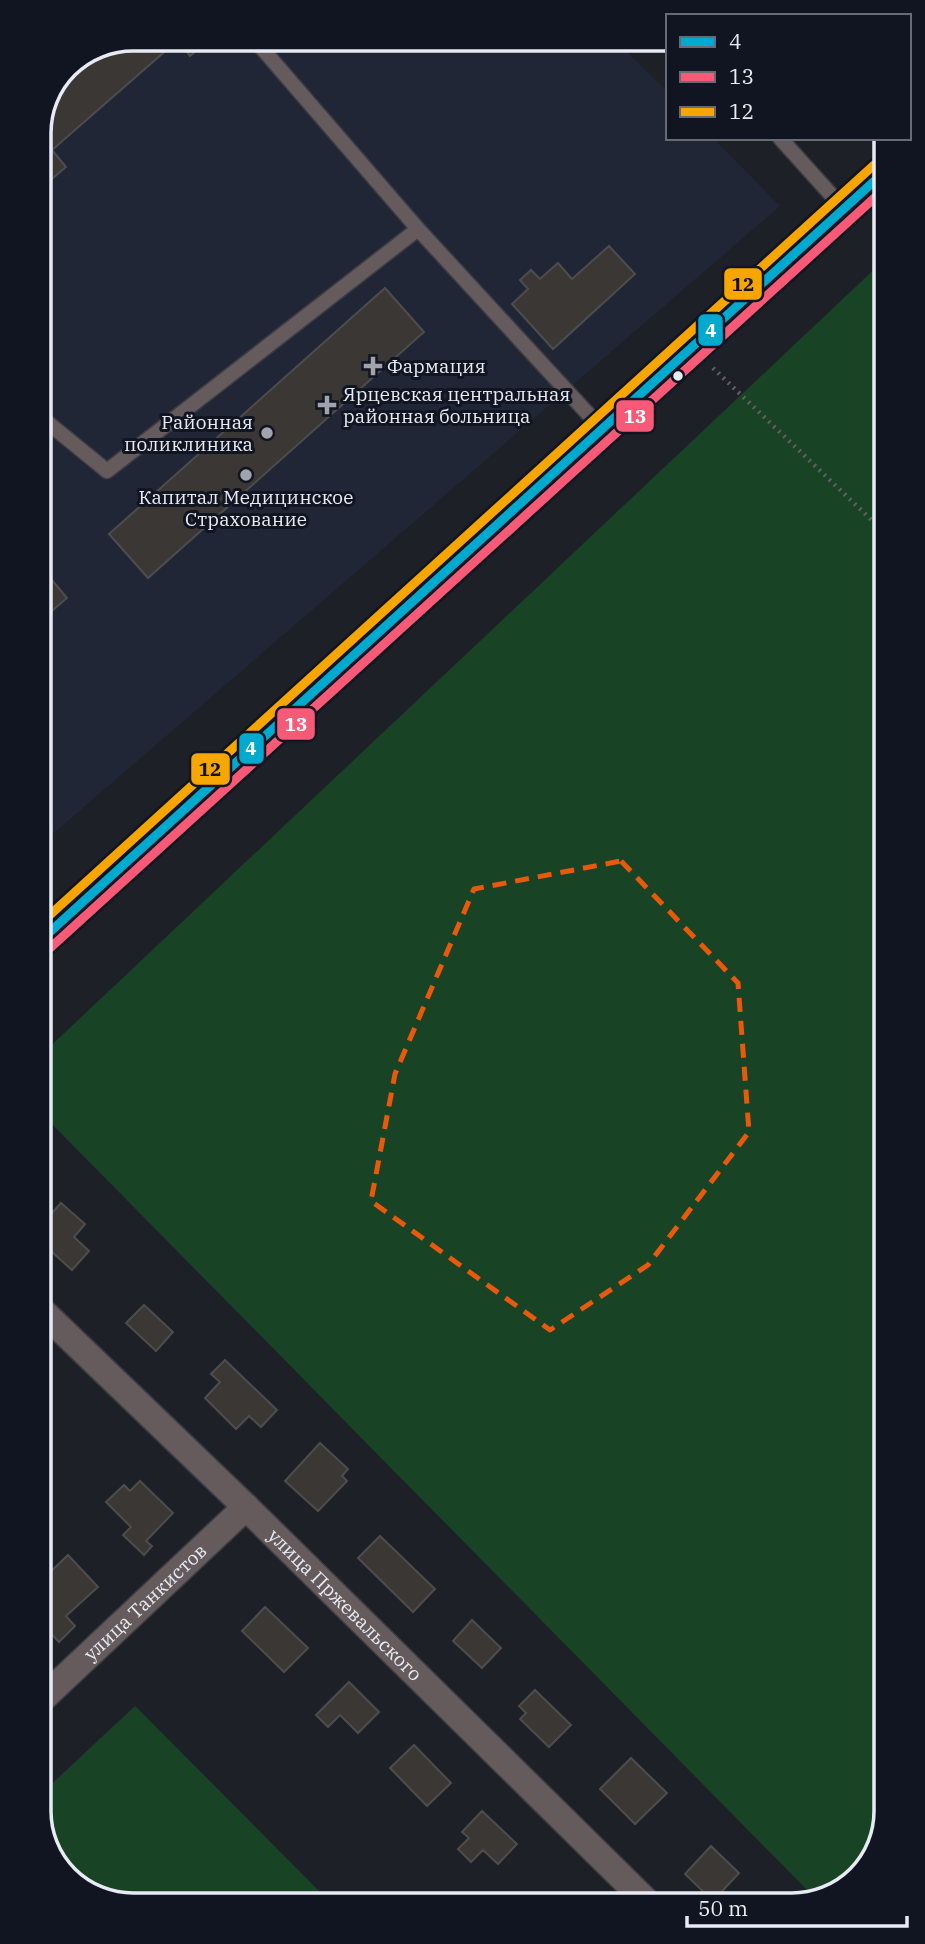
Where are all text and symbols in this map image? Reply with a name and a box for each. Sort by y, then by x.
legend [666,14,911,140]
text: 4 [729,27,742,55]
text: 13 [729,62,754,90]
text: 12 [729,97,754,125]
line badge: 12 [723,267,763,301]
text: 12 [732,272,754,296]
line badge: 4 [697,313,724,347]
text: 4 [705,318,717,342]
place label: Фармация [387,354,486,378]
marker: Фармация [365,358,381,374]
unlabelled marker [671,369,685,383]
place label: Ярцевская центральная районная больница [343,382,570,428]
marker: Ярцевская центральная районная больница [317,395,337,415]
line badge: 13 [615,399,655,433]
text: 13 [624,404,646,428]
place label: Районная поликлиника [124,410,253,456]
marker: Районная поликлиника [259,425,275,441]
marker: Капитал Медицинское Страхование [238,467,254,483]
place label: Капитал Медицинское Страхование [139,485,353,531]
line badge: 13 [276,707,316,741]
text: 13 [285,712,307,736]
line badge: 4 [238,732,265,765]
text: 4 [245,736,257,760]
line badge: 12 [190,752,231,786]
text: 12 [199,757,221,781]
street label: улица Пржевальского [263,1523,427,1686]
street label: улица Танкистов [78,1539,211,1666]
scale bar [687,1884,908,1928]
text: 50 m [698,1894,748,1922]

